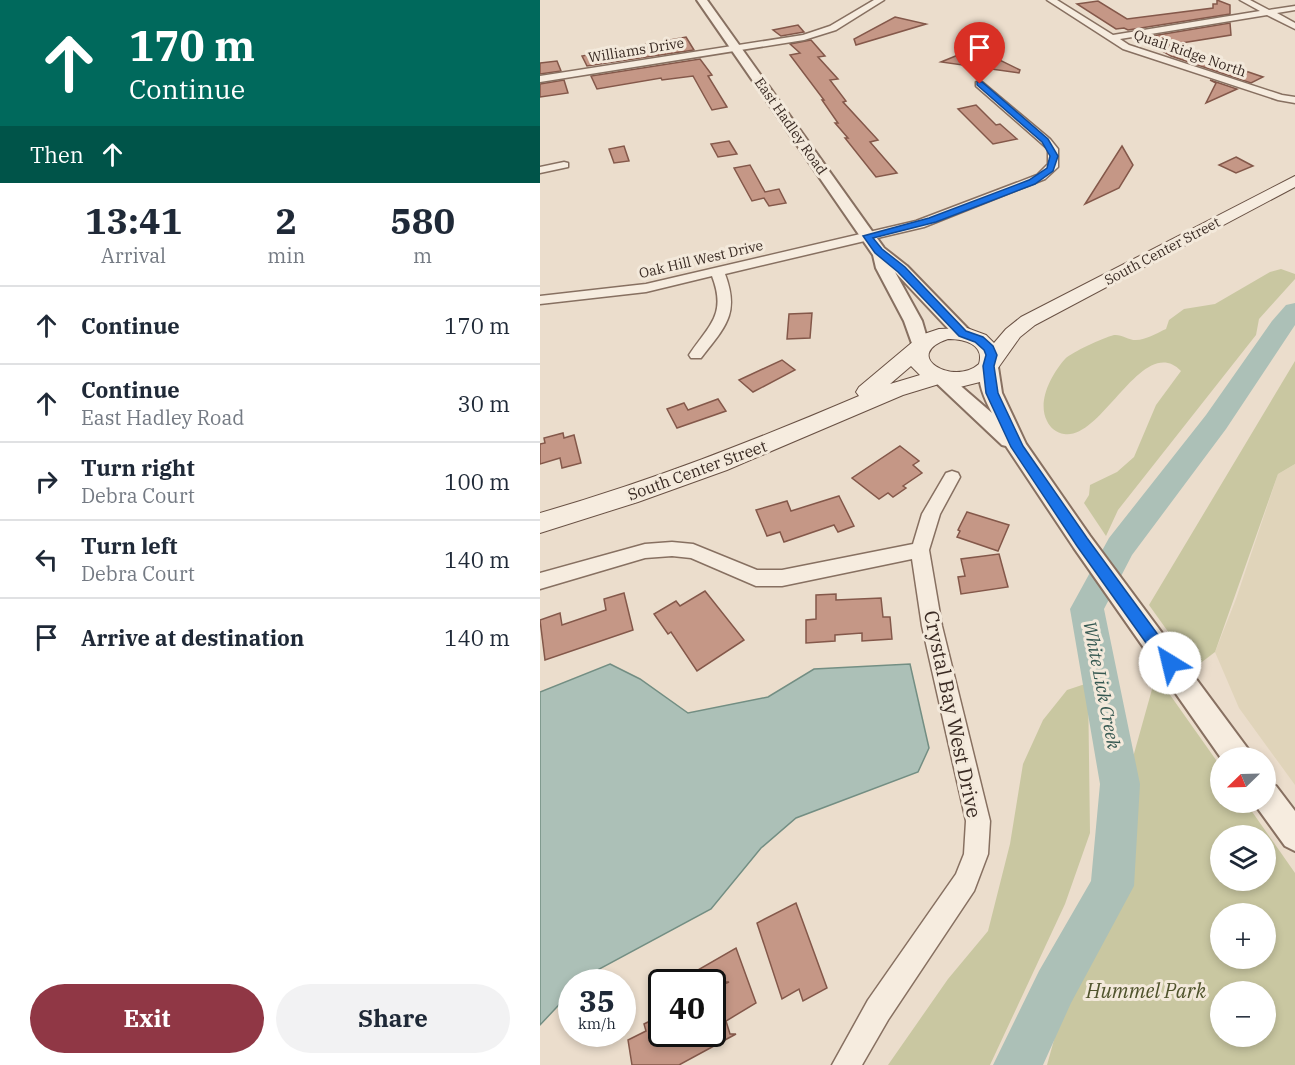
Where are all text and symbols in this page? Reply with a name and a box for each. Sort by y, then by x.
text: 170 m [129,18,255,73]
pin [954,22,1005,84]
icon: ahead [30,24,108,102]
street label: Quail Ridge North [1131,25,1249,81]
icon: arrive [963,31,996,64]
street label: Williams Drive [587,34,685,66]
text: Continue [129,71,245,106]
street label: East Hadley Road [751,74,831,178]
icon: ahead [96,138,129,171]
text: Then [30,140,84,169]
text: 13:41 [85,197,182,244]
text: 2 [275,197,297,244]
text: 580 [390,197,455,244]
street label: South Center Street [1101,213,1223,289]
street label: Oak Hill West Drive [637,236,765,282]
text: Arrival [101,242,166,269]
text: min [267,242,305,269]
text: m [413,242,432,269]
icon: ahead [30,309,63,342]
text: Continue [81,311,180,340]
text: 170 m [444,311,510,340]
text: Continue [81,375,180,404]
icon: ahead [30,387,63,420]
text: 30 m [458,389,510,418]
text: East Hadley Road [81,404,245,431]
street label: South Center Street [625,435,770,504]
text: Turn right [81,453,195,482]
icon: right [30,465,63,498]
text: 100 m [444,467,510,496]
text: Debra Court [81,482,195,509]
text: Turn left [81,531,177,560]
icon: left [30,543,63,576]
text: 140 m [444,545,510,574]
text: Debra Court [81,560,195,587]
street label: Crystal Bay West Drive [918,608,988,820]
water label: White Lick Creek [1078,619,1126,751]
icon: arrive [30,621,63,654]
text: Arrive at destination [81,623,304,652]
text: 140 m [444,623,510,652]
position arrow [1138,631,1202,695]
north arrow [1210,747,1276,813]
map controls [1210,747,1276,1047]
button: layers [1210,825,1276,891]
button: + [1210,903,1276,969]
speed limit sign: 40 [648,969,726,1047]
park label: Hummel Park [1085,977,1206,1004]
text: 35 [579,981,615,1020]
button: − [1210,981,1276,1047]
button: Exit [30,984,264,1053]
button: Share [276,984,510,1053]
text: km/h [578,1014,616,1033]

